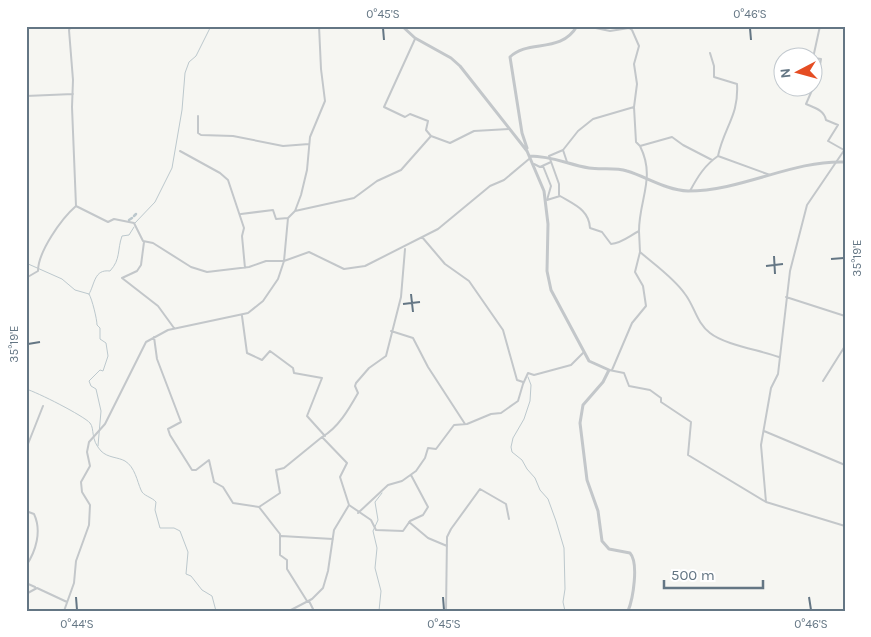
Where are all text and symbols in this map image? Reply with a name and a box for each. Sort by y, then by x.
text: 0°45'S [366,7,400,21]
text: 0°46'S [733,7,767,21]
north arrow [774,48,824,98]
text: N [777,67,795,79]
text: 35°19'E [850,239,864,277]
text: 35°19'E [7,325,21,363]
scale bar [664,557,762,589]
text: 500 m [671,566,715,584]
text: 0°44'S [60,617,94,631]
text: 0°45'S [427,617,461,631]
text: 0°46'S [794,617,828,631]

